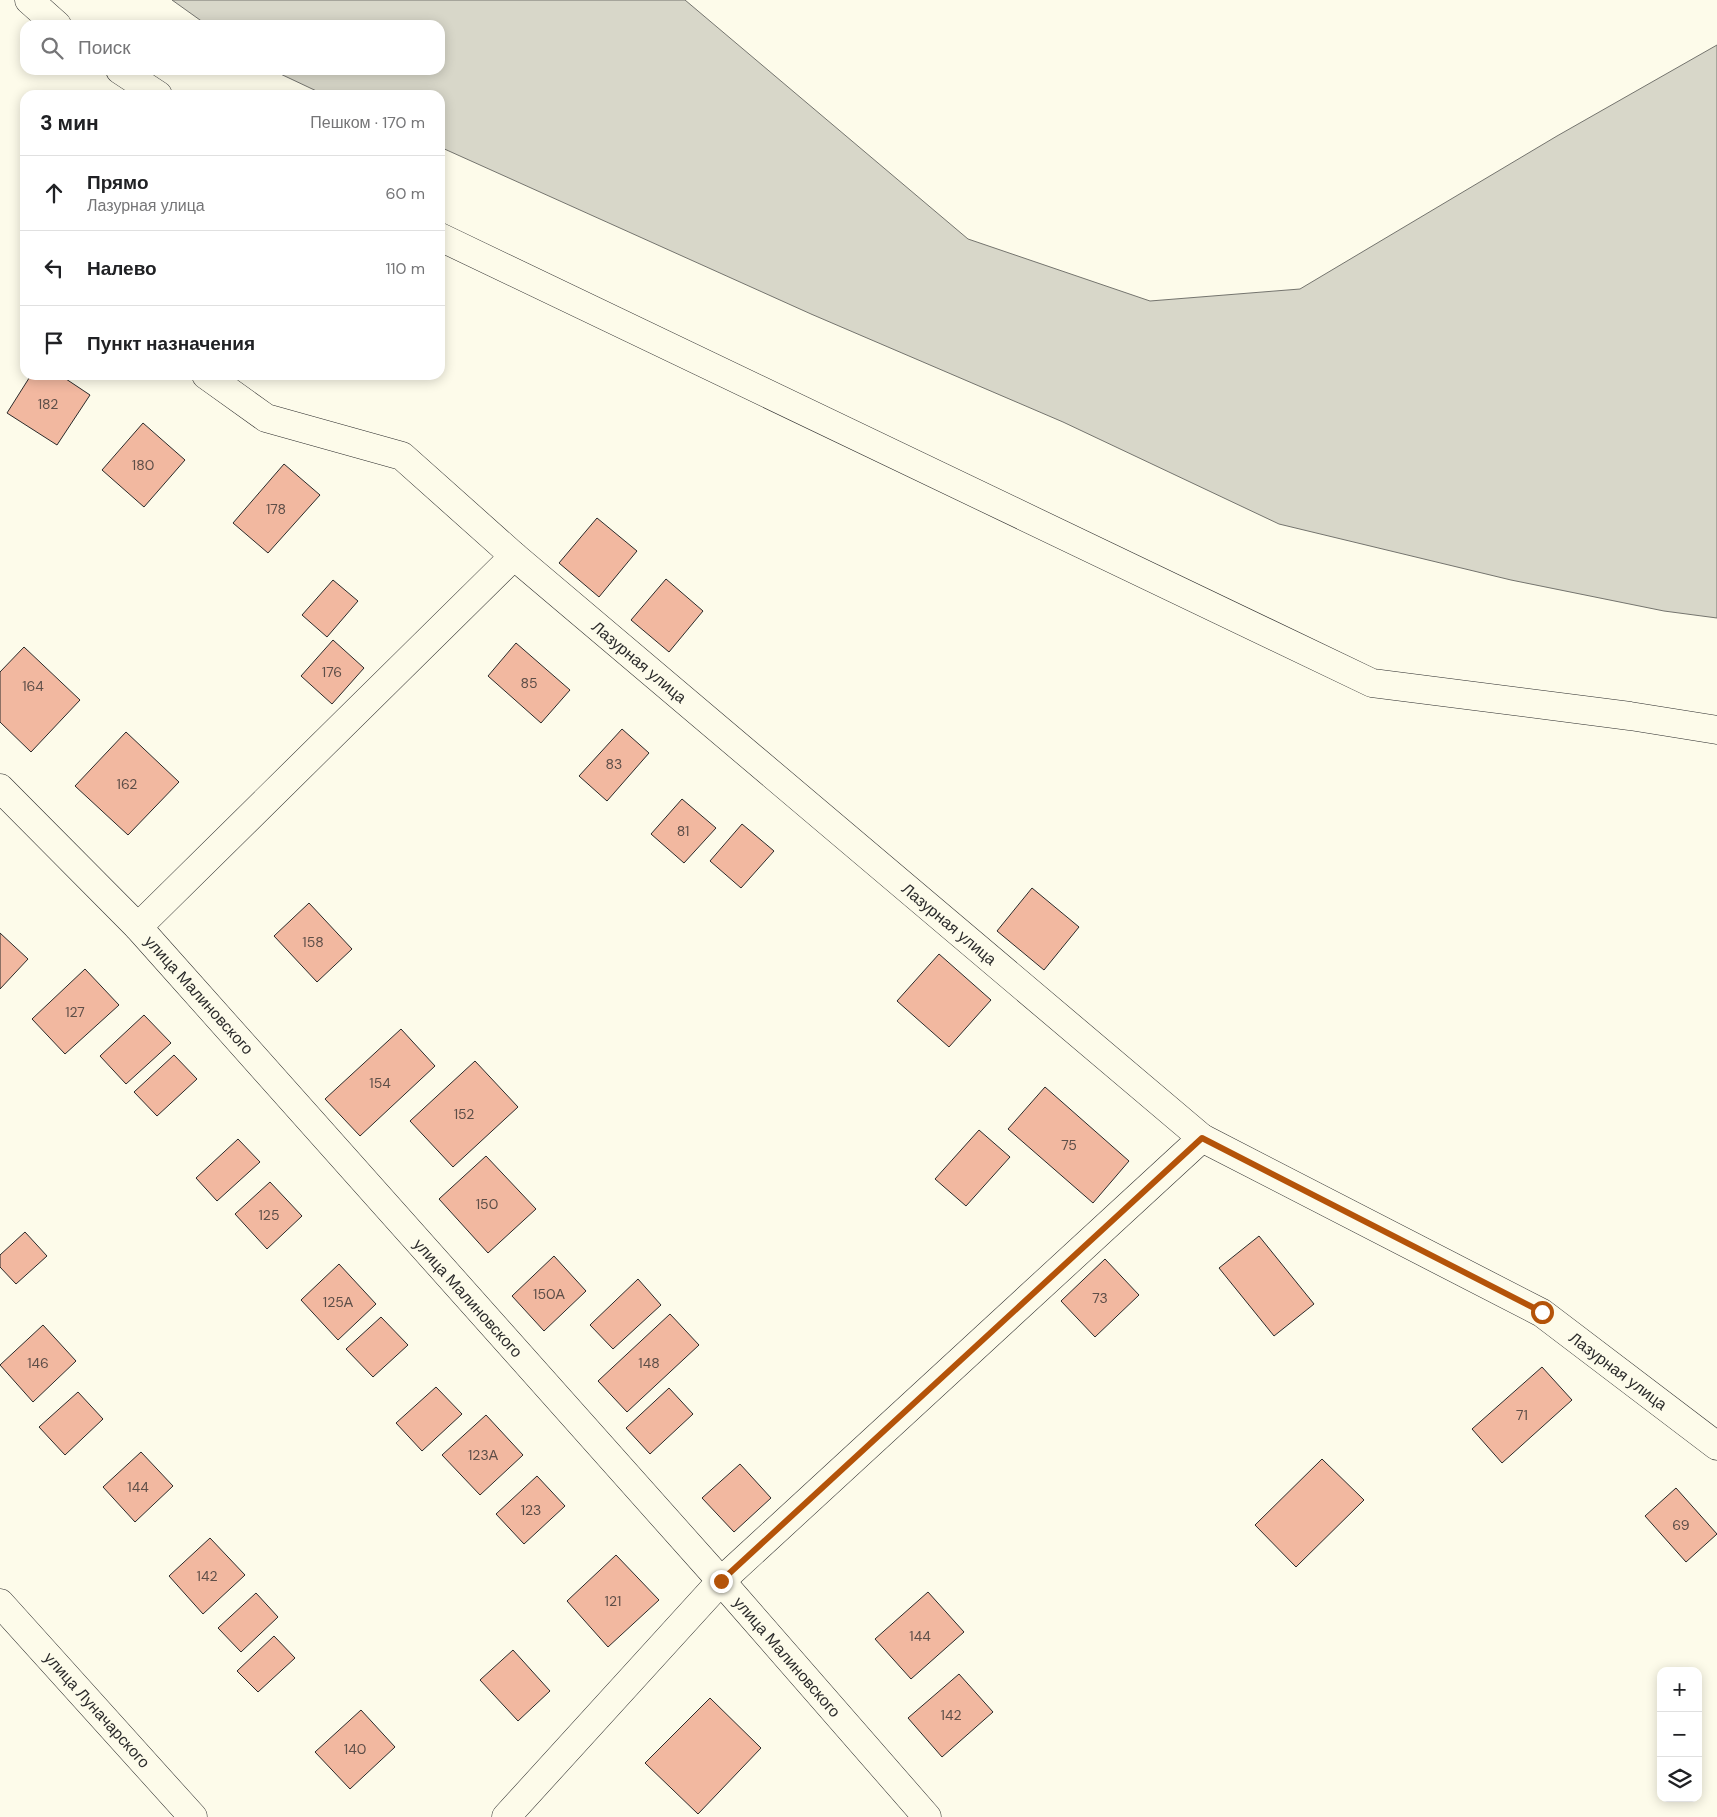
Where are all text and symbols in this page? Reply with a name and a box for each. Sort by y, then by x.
search box [20,20,445,75]
icon: search [38,34,66,62]
text: Поиск [78,35,131,60]
text: 3 мин [40,109,99,137]
text: Пешком · 170 m [310,112,425,133]
text: Прямо [87,170,149,195]
icon: ahead [40,179,68,207]
text: 60 m [385,183,425,204]
text: Лазурная улица [87,195,205,216]
icon: left [40,254,68,282]
text: Налево [87,256,157,281]
text: 110 m [386,258,425,279]
icon: arrive [40,329,68,357]
text: Пункт назначения [87,331,255,356]
house number: 182 [38,395,58,413]
house number: 180 [132,456,154,474]
house number: 178 [266,500,286,518]
street label: Лазурная улица [587,616,691,708]
house number: 176 [322,663,342,681]
house number: 85 [520,674,538,692]
house number: 164 [22,677,44,695]
house number: 83 [606,755,622,773]
house number: 162 [117,775,137,793]
house number: 81 [677,822,689,840]
street label: Лазурная улица [897,878,1001,970]
street label: улица Малиновского [140,931,258,1059]
house number: 158 [302,933,324,951]
house number: 127 [65,1003,85,1021]
house number: 154 [369,1074,391,1092]
house number: 152 [454,1105,474,1123]
house number: 75 [1061,1136,1077,1154]
house number: 150 [476,1195,498,1213]
house number: 125 [259,1206,279,1224]
street label: улица Малиновского [409,1234,527,1362]
house number: 150А [533,1285,566,1303]
house number: 73 [1092,1289,1108,1307]
house number: 125А [323,1293,354,1311]
route start [1531,1301,1554,1324]
street label: Лазурная улица [1565,1327,1671,1415]
house number: 146 [27,1354,49,1372]
house number: 148 [638,1354,660,1372]
house number: 71 [1516,1406,1528,1424]
house number: 123А [468,1446,499,1464]
house number: 144 [127,1478,149,1496]
house number: 123 [521,1501,541,1519]
house number: 69 [1672,1516,1690,1534]
house number: 142 [197,1567,217,1585]
route end [710,1570,733,1593]
house number: 121 [605,1592,621,1610]
street label: улица Малиновского [729,1592,845,1722]
house number: 144 [909,1627,931,1645]
street label: улица Луначарского [39,1648,155,1772]
map controls [1657,1667,1702,1802]
button: + [1657,1667,1702,1712]
house number: 142 [941,1706,961,1724]
button: − [1657,1712,1702,1757]
house number: 140 [344,1740,366,1758]
button: layers [1657,1757,1702,1802]

